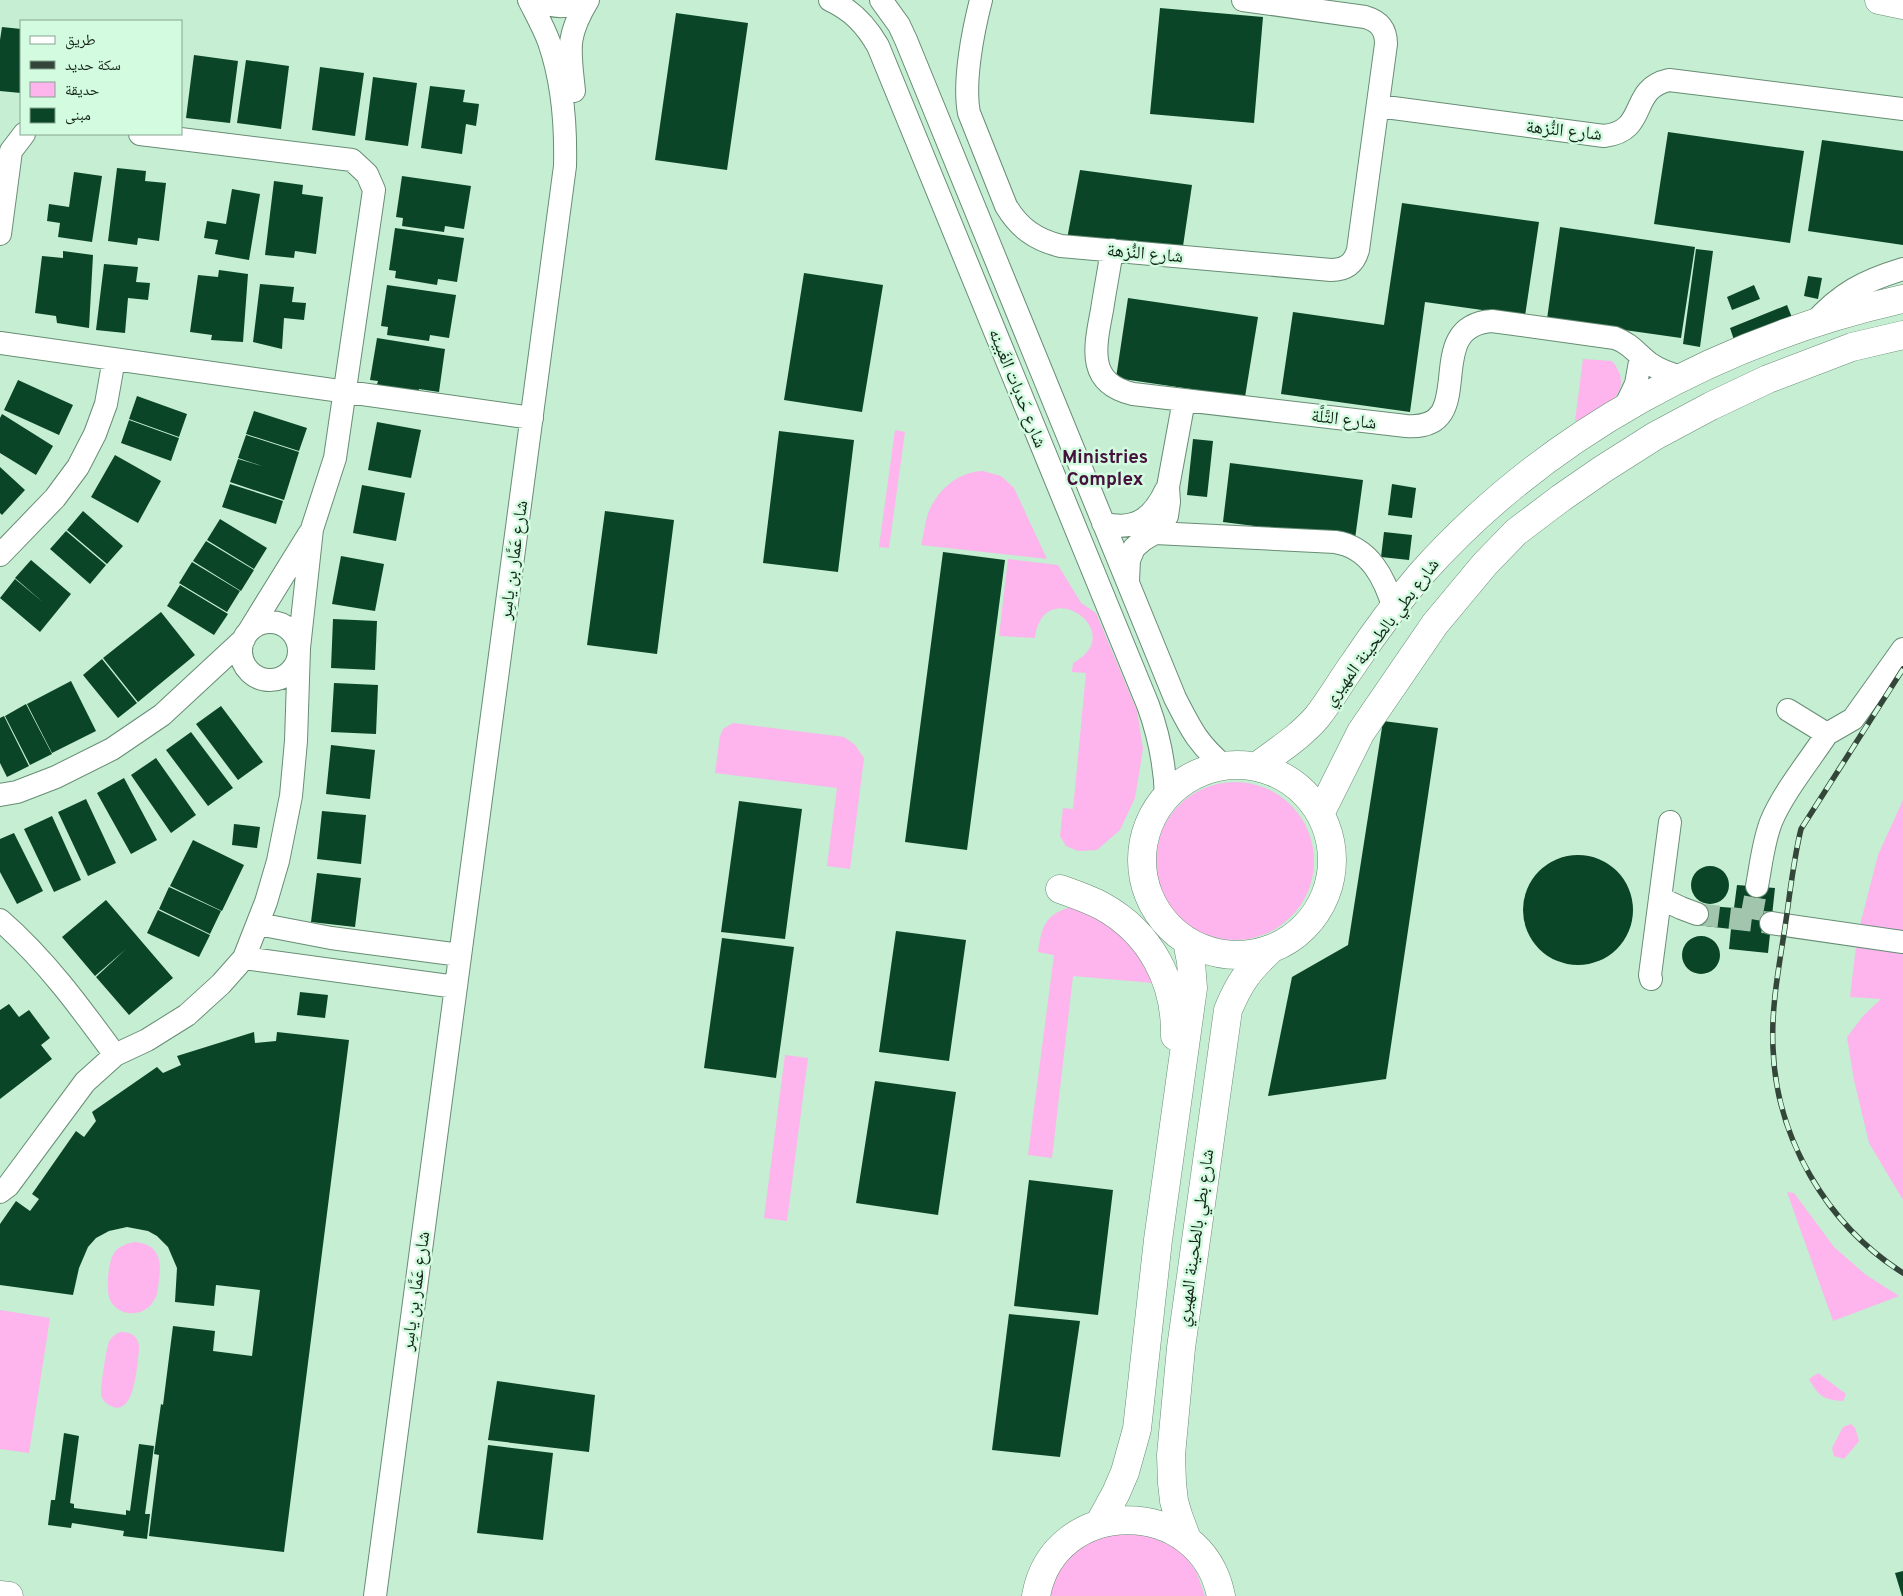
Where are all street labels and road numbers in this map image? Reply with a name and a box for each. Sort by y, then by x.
street label: شارع النُّزهة [1525,116,1603,147]
street label: شارع النُّزهة [1106,240,1184,269]
street label: شارع حَدبات الغَبينه [982,325,1051,452]
street label: شارع التَّلَّة [1310,403,1378,436]
street label: شارع عَمَّار بن ياسِر [495,499,534,622]
street label: شارع بطي بالطحينة المهيري [1319,554,1447,712]
street label: شارع بطي بالطحينة المهيري [1173,1148,1222,1329]
street label: شارع عَمَّار بن ياسِر [397,1230,436,1353]

